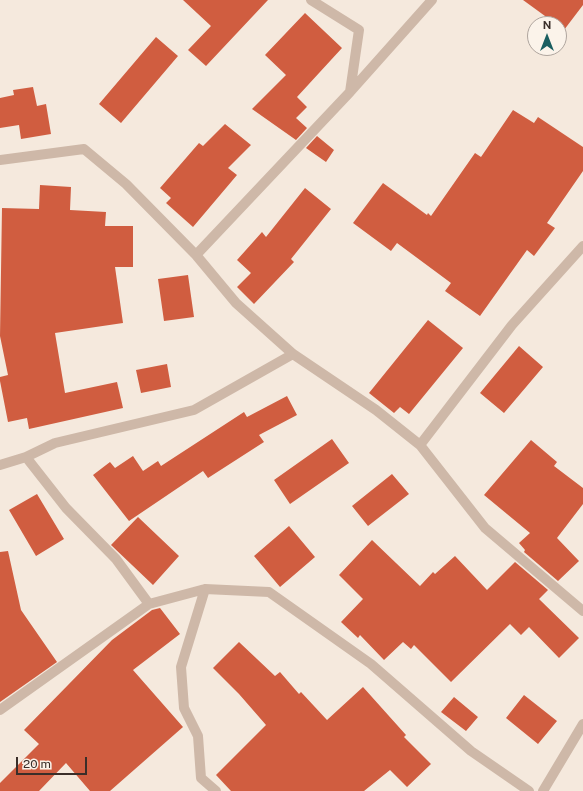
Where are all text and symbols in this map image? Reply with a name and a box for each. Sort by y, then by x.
north arrow [527,16,567,56]
text: N [543,19,551,31]
scale bar [18,749,89,775]
text: 20 m [23,757,51,771]

